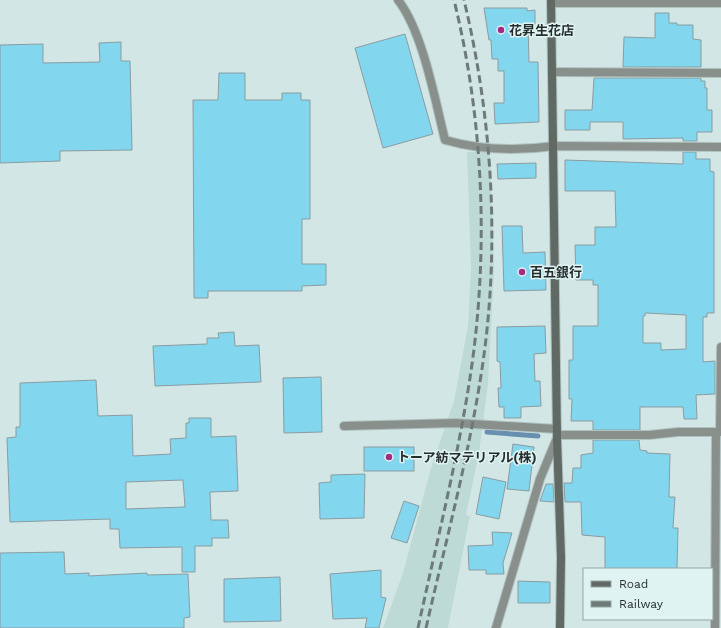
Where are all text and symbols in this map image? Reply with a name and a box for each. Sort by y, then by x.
place label: 花昇生花店 [509,23,574,38]
marker: 花昇生花店 [496,25,506,35]
place label: 百五銀行 [530,265,582,280]
marker: 百五銀行 [517,267,527,277]
place label: トーア紡マテリアル(株) [397,450,537,465]
marker: トーア紡マテリアル(株) [384,452,394,462]
legend [583,568,713,620]
text: Road [619,577,648,591]
text: Railway [619,597,664,611]

